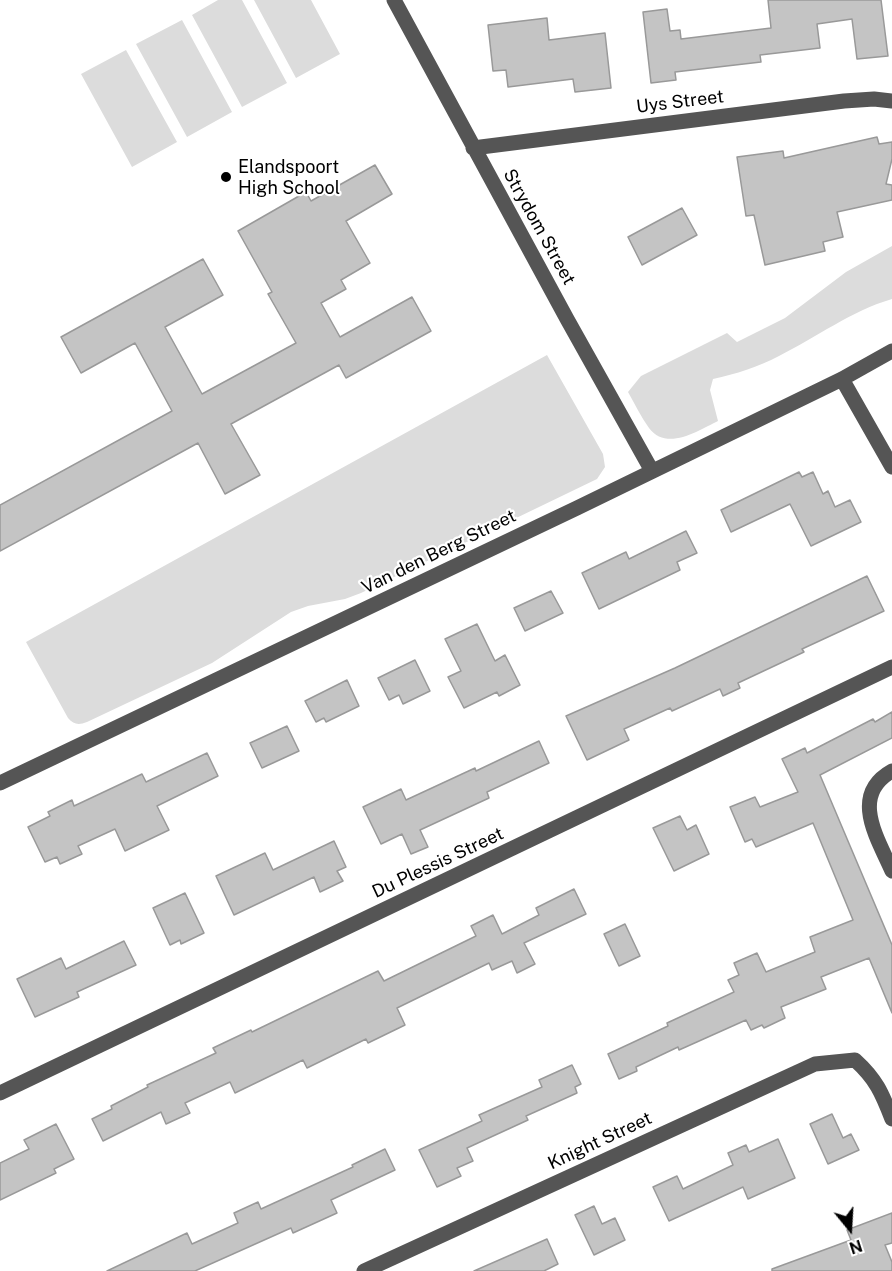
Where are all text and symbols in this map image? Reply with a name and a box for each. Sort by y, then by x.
street label: Uys Street [635,86,725,118]
place label: Elandspoort High School [238,156,340,198]
street label: Strydom Street [498,165,580,289]
marker: Elandspoort High School [219,170,233,184]
street label: Van den Berg Street [358,505,520,599]
street label: Du Plessis Street [369,823,507,903]
street label: Knight Street [545,1107,655,1175]
north arrow [820,1199,880,1259]
text: N [847,1236,865,1258]

